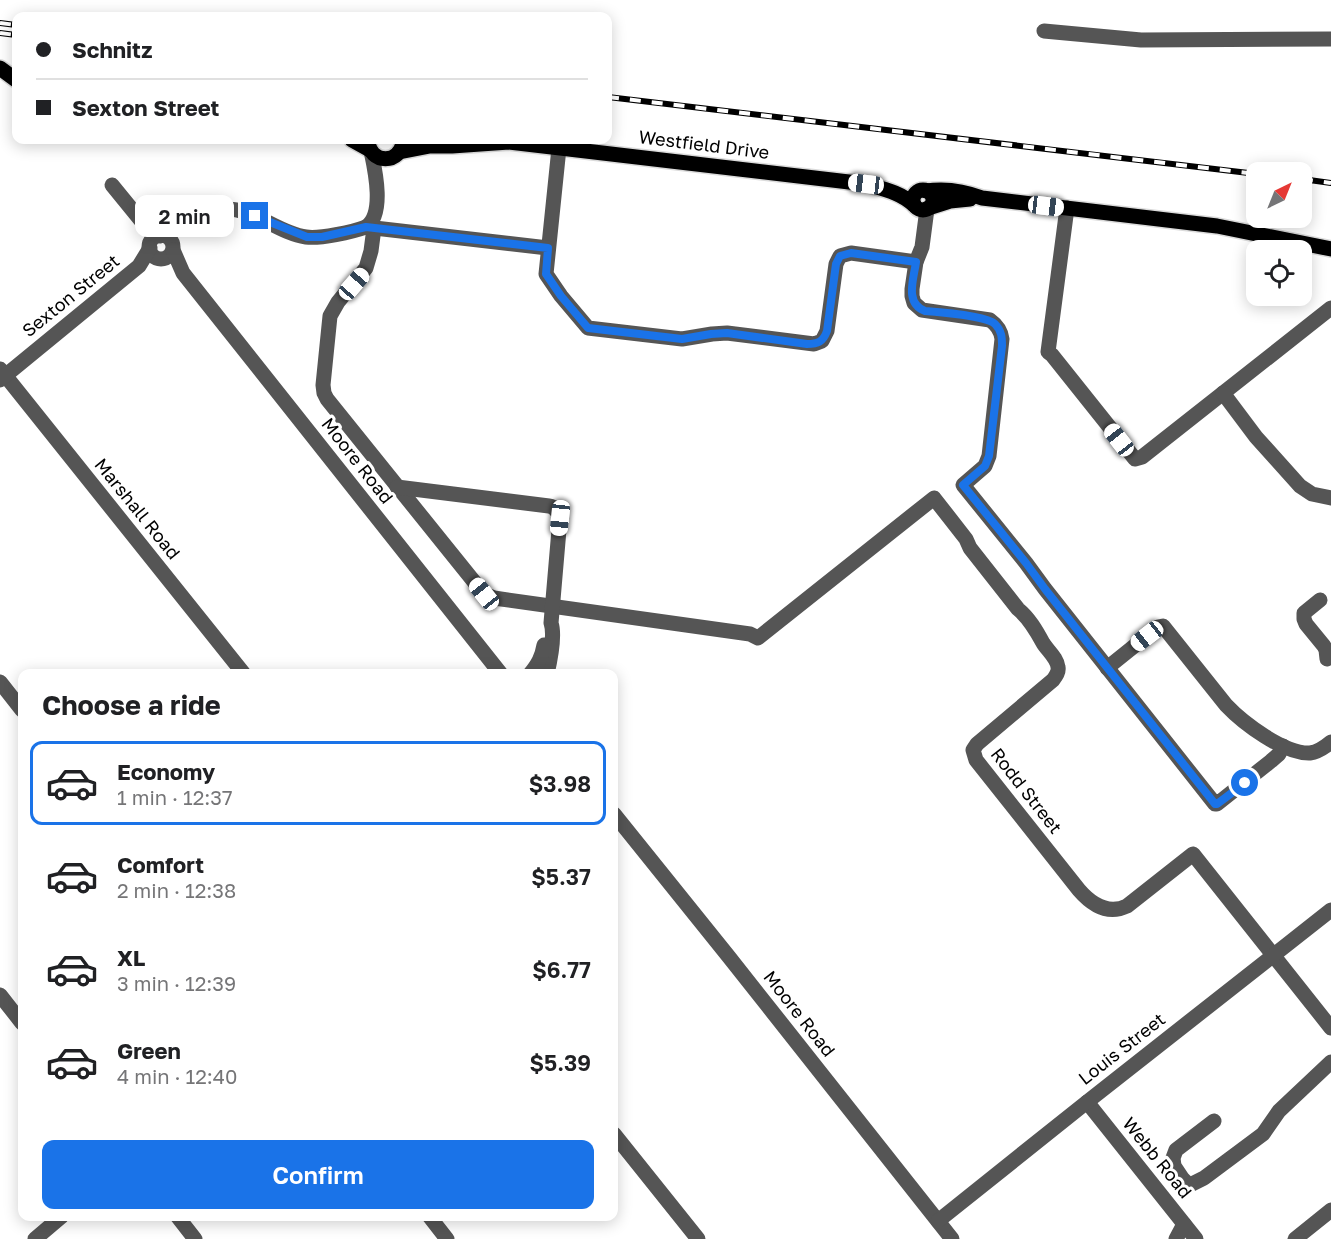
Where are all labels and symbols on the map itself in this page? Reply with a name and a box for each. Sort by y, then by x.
street label: Westfield Drive [638,125,771,163]
north arrow [1246,162,1312,228]
car [847,173,885,195]
callout: 2 min [135,195,234,237]
car [1027,195,1065,217]
route end [241,202,268,229]
street label: Sexton Street [17,249,123,341]
car [335,265,373,303]
street label: Moore Road [317,413,398,508]
car [1101,420,1137,460]
street label: Marshall Road [90,453,185,563]
car [549,499,571,537]
car [466,574,502,614]
car [1127,618,1167,654]
street label: Rodd Street [986,743,1067,838]
route start [1231,769,1258,796]
street label: Moore Road [759,966,840,1061]
street label: Louis Street [1074,1008,1169,1089]
street label: Webb Road [1118,1112,1197,1202]

